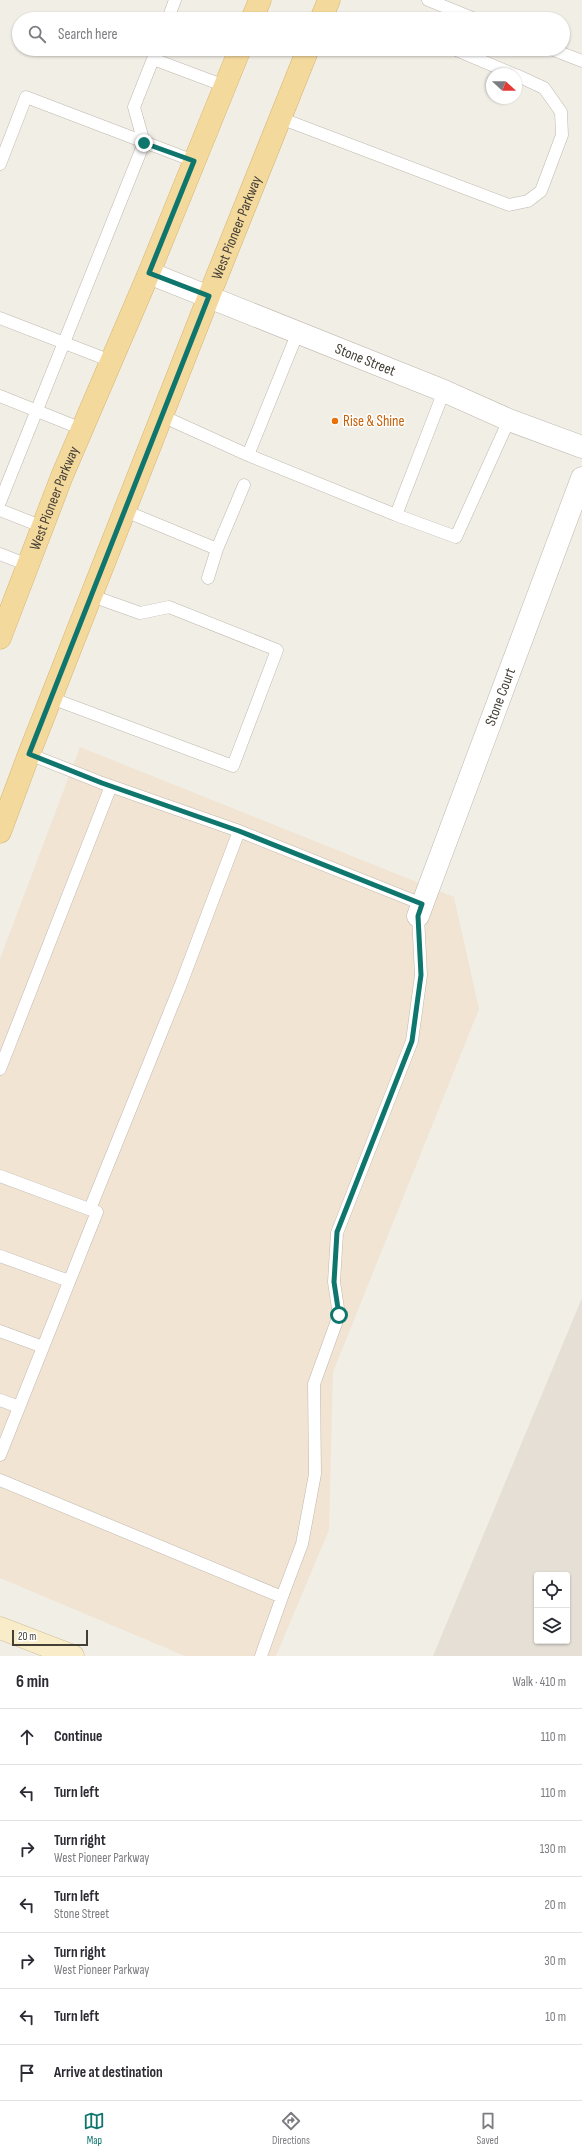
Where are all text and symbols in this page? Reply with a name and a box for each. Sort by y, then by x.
search box [12,12,570,56]
icon: search [26,23,48,45]
text: Search here [58,25,118,44]
north arrow [486,68,522,104]
route end [135,134,153,152]
street label: West Pioneer Parkway [208,173,266,282]
street label: Stone Street [332,339,399,381]
place label: Rise & Shine [343,412,405,431]
marker: Rise & Shine [330,416,340,426]
street label: West Pioneer Parkway [26,443,84,553]
street label: Stone Court [481,665,520,729]
route start [330,1306,348,1324]
map controls [534,1572,570,1644]
button: locate [534,1572,570,1608]
button: layers [534,1608,570,1644]
scale bar [12,1628,88,1647]
text: 20 m [18,1630,36,1643]
text: 6 min [16,1672,49,1692]
text: Walk · 410 m [513,1674,566,1690]
icon: ahead [16,1726,38,1748]
text: Continue [54,1727,103,1746]
text: 110 m [541,1729,566,1745]
icon: left [16,1782,38,1804]
text: Turn left [54,1783,99,1802]
text: 110 m [541,1785,566,1801]
text: Turn right [54,1831,106,1850]
icon: right [16,1838,38,1860]
text: 130 m [540,1841,566,1857]
text: West Pioneer Parkway [54,1850,149,1866]
text: Turn left [54,1887,99,1906]
icon: left [16,1894,38,1916]
text: 20 m [544,1897,566,1913]
text: Stone Street [54,1906,109,1922]
text: Turn right [54,1943,106,1962]
icon: right [16,1950,38,1972]
text: 30 m [544,1953,566,1969]
text: West Pioneer Parkway [54,1962,149,1978]
icon: left [16,2006,38,2028]
text: Turn left [54,2007,99,2026]
text: 10 m [545,2009,566,2025]
icon: arrive [16,2062,38,2084]
text: Arrive at destination [54,2063,163,2082]
tab: Map [83,2110,105,2147]
tab: Directions [272,2110,310,2147]
tab: Saved [477,2110,499,2147]

